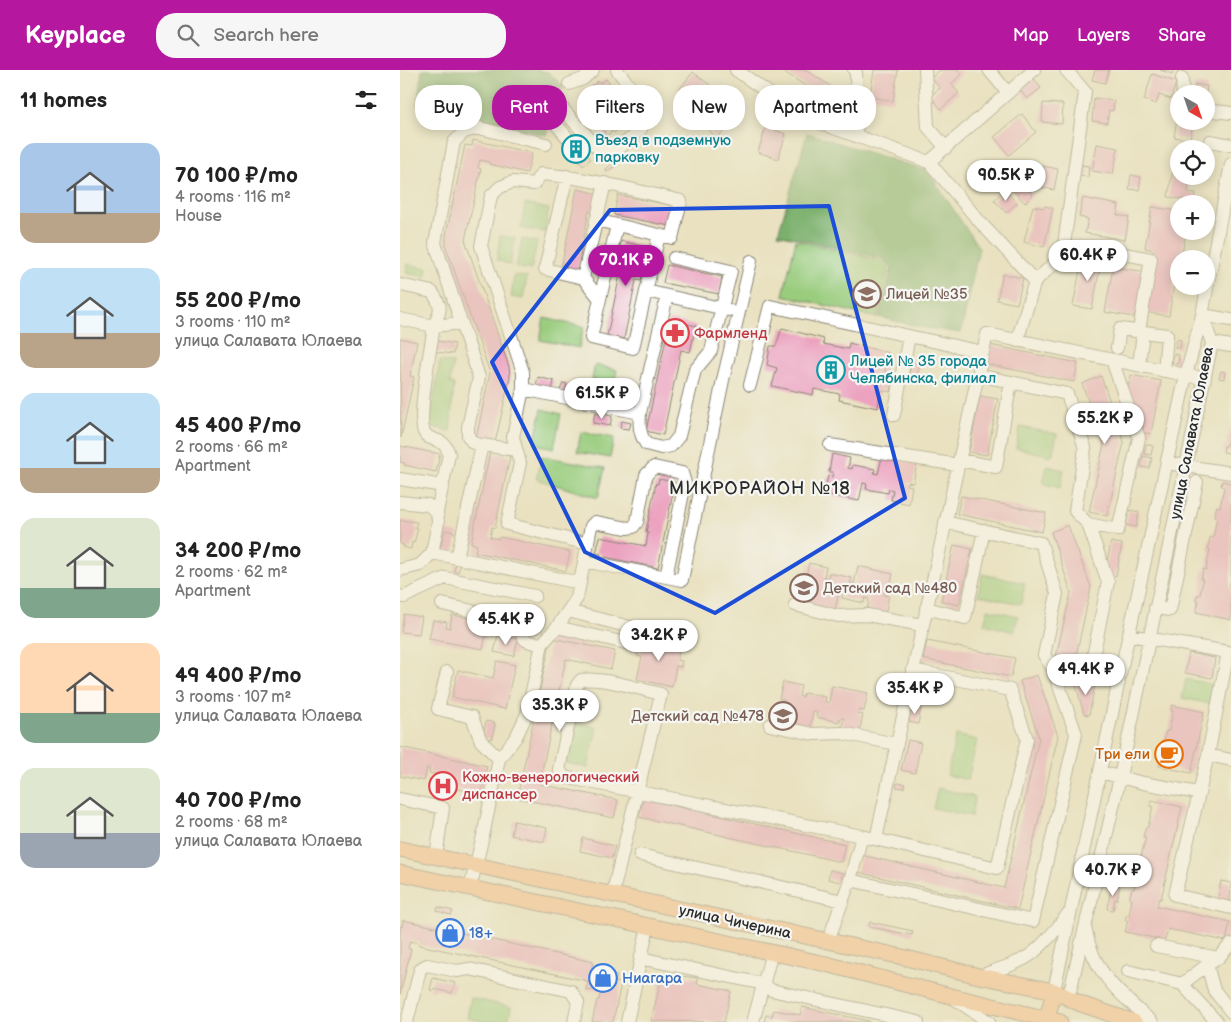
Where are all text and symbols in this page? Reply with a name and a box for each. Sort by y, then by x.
search box [156,13,506,58]
text: Keyplace [25,21,126,50]
icon: search [174,21,202,49]
text: Search here [214,24,319,47]
text: Map [1013,25,1049,46]
text: Layers [1077,25,1130,46]
text: Share [1158,25,1206,46]
chip: Buy [415,85,482,130]
chip: Rent [492,85,567,130]
chip: Filters [577,85,663,130]
chip: New [673,85,745,130]
chip: Apartment [755,85,876,130]
north arrow [1170,85,1215,130]
map controls [1170,85,1215,295]
icon: filters [352,86,380,114]
text: 11 homes [20,88,107,113]
place label: Въезд в подземную парковку [595,131,731,167]
building icon: Въезд в подземную парковку [561,134,591,164]
button: locate [1170,140,1215,185]
pin: 90.5K ₽ [960,160,1052,202]
icon: home [60,163,120,223]
text: 70 100 ₽/mo [175,163,298,188]
text: 90.5K ₽ [978,166,1034,185]
text: 4 rooms · 116 m² [175,188,291,207]
button: + [1170,195,1215,240]
text: House [175,207,222,226]
pin: 60.4K ₽ [1042,240,1134,282]
pin: 70.1K ₽ [580,244,672,287]
text: 60.4K ₽ [1059,246,1117,265]
button: − [1170,250,1215,295]
text: 70.1K ₽ [599,251,653,270]
school or university icon: Лицей №35 [852,279,882,309]
place label: Лицей №35 [885,285,968,304]
icon: home [60,288,120,348]
text: 55 200 ₽/mo [175,288,301,313]
text: 3 rooms · 110 m² [175,313,291,332]
pharmacy icon: Фармленд [660,318,690,348]
place label: Фармленд [694,324,767,343]
text: улица Салавата Юлаева [175,332,362,351]
street label: улица Салавата Юлаева [1166,345,1218,521]
place label: Лицей № 35 города Челябинска, филиал [849,352,996,388]
building icon: Лицей № 35 города Челябинска, филиал [816,355,846,385]
pin: 61.5K ₽ [556,378,648,420]
text: 61.5K ₽ [575,384,629,403]
pin: 55.2K ₽ [1059,402,1151,445]
text: 55.2K ₽ [1077,409,1133,428]
icon: home [60,413,120,473]
text: 45 400 ₽/mo [175,413,301,438]
text: 2 rooms · 66 m² [175,438,288,457]
text: Apartment [175,457,251,476]
district label: МИКРОРАЙОН №18 [669,478,851,499]
icon: home [60,538,120,598]
text: 34 200 ₽/mo [175,538,301,563]
text: 2 rooms · 62 m² [175,563,288,582]
school or university icon: Детский сад №480 [789,573,819,603]
place label: Детский сад №480 [823,579,957,598]
text: Apartment [175,582,251,601]
pin: 45.4K ₽ [460,604,552,646]
text: 45.4K ₽ [478,610,534,629]
pin: 34.2K ₽ [613,620,705,662]
text: 34.2K ₽ [631,626,687,645]
pin: 49.4K ₽ [1040,654,1132,696]
text: 49.4K ₽ [1058,660,1114,679]
icon: home [60,663,120,723]
text: 49 400 ₽/mo [175,663,301,688]
pin: 35.4K ₽ [869,672,961,715]
text: 35.4K ₽ [887,679,943,698]
text: 3 rooms · 107 m² [175,688,291,707]
pin: 35.3K ₽ [514,690,606,732]
text: 35.3K ₽ [532,696,588,715]
school or university icon: Детский сад №478 [768,701,798,731]
text: улица Салавата Юлаева [175,707,362,726]
place label: Детский сад №478 [631,707,764,726]
cafe icon: Три ели [1154,739,1184,769]
place label: Три ели [1095,745,1150,764]
place label: Кожно-венерологический диспансер [462,768,640,804]
hospital icon: Кожно-венерологический диспансер [428,771,458,801]
icon: home [60,788,120,848]
text: 40 700 ₽/mo [175,788,301,813]
text: 2 rooms · 68 m² [175,813,288,832]
text: улица Салавата Юлаева [175,832,362,851]
pin: 40.7K ₽ [1067,854,1159,897]
text: 40.7K ₽ [1085,861,1141,880]
street label: улица Чичерина [677,901,793,943]
shop icon: 18+ [435,918,465,948]
place label: 18+ [469,924,494,943]
shop icon: Ниагара [588,963,618,993]
place label: Ниагара [622,969,682,988]

